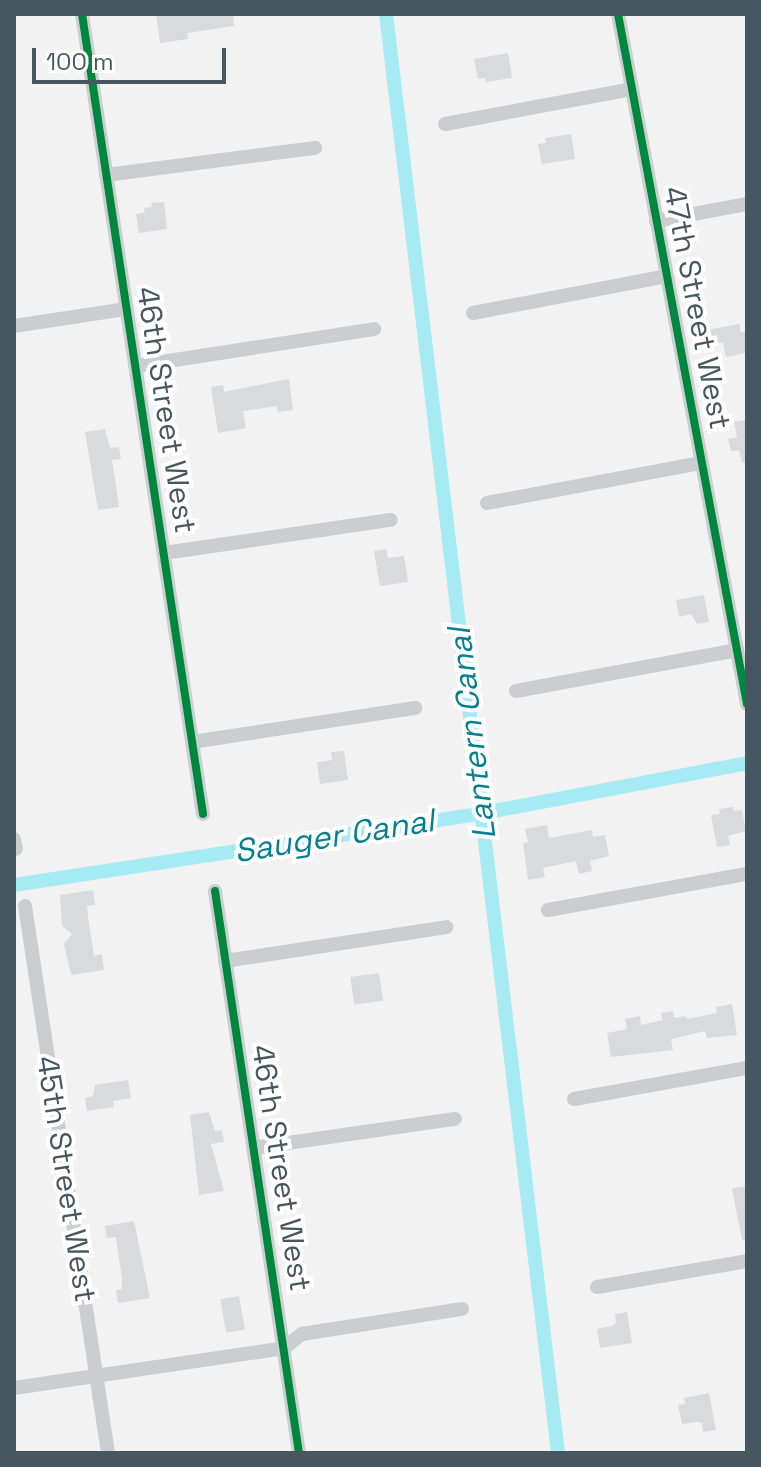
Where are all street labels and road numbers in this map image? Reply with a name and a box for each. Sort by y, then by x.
street label: 47th Street West [656,183,738,433]
street label: 46th Street West [129,284,203,536]
street label: 46th Street West [244,1042,318,1294]
street label: 45th Street West [29,1053,103,1305]

